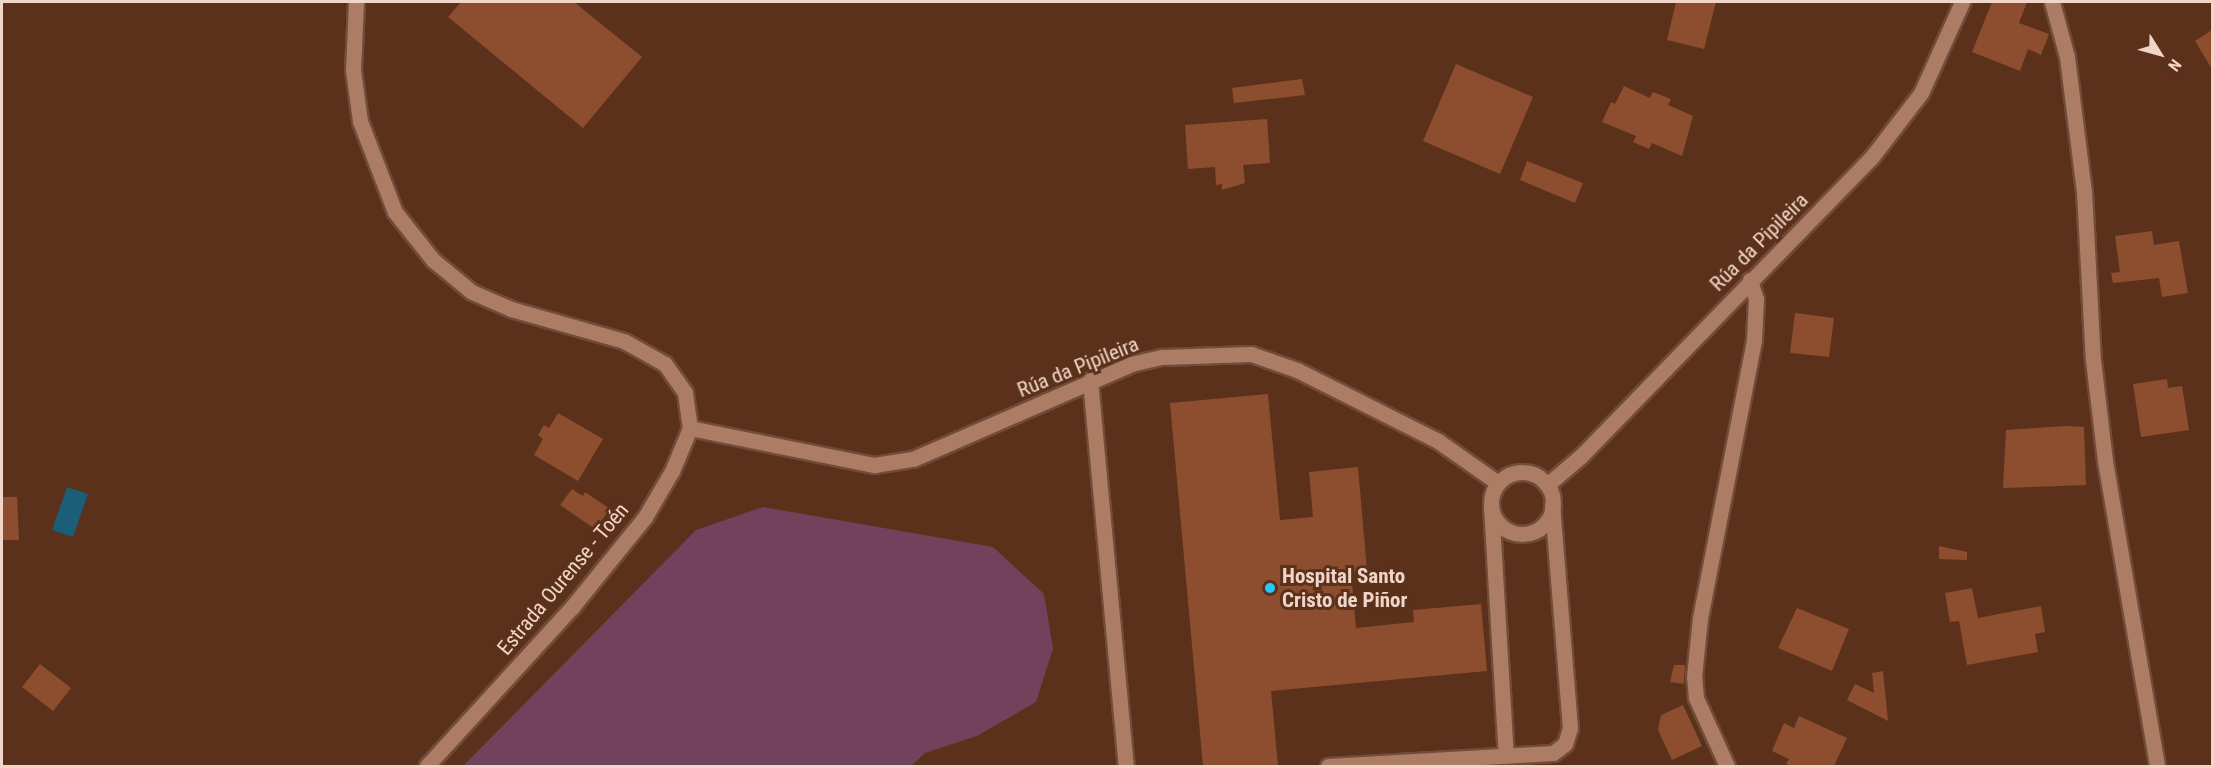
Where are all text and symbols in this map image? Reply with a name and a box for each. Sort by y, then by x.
north arrow [2130,24,2190,84]
text: N [2164,55,2185,75]
street label: Rúa da Pipileira [1705,188,1813,296]
street label: Rúa da Pipileira [1014,331,1142,403]
street label: Estrada Ourense - Toén [492,498,634,660]
place label: Hospital Santo Cristo de Piñor [1282,563,1407,613]
marker: Hospital Santo Cristo de Piñor [1263,581,1277,595]

